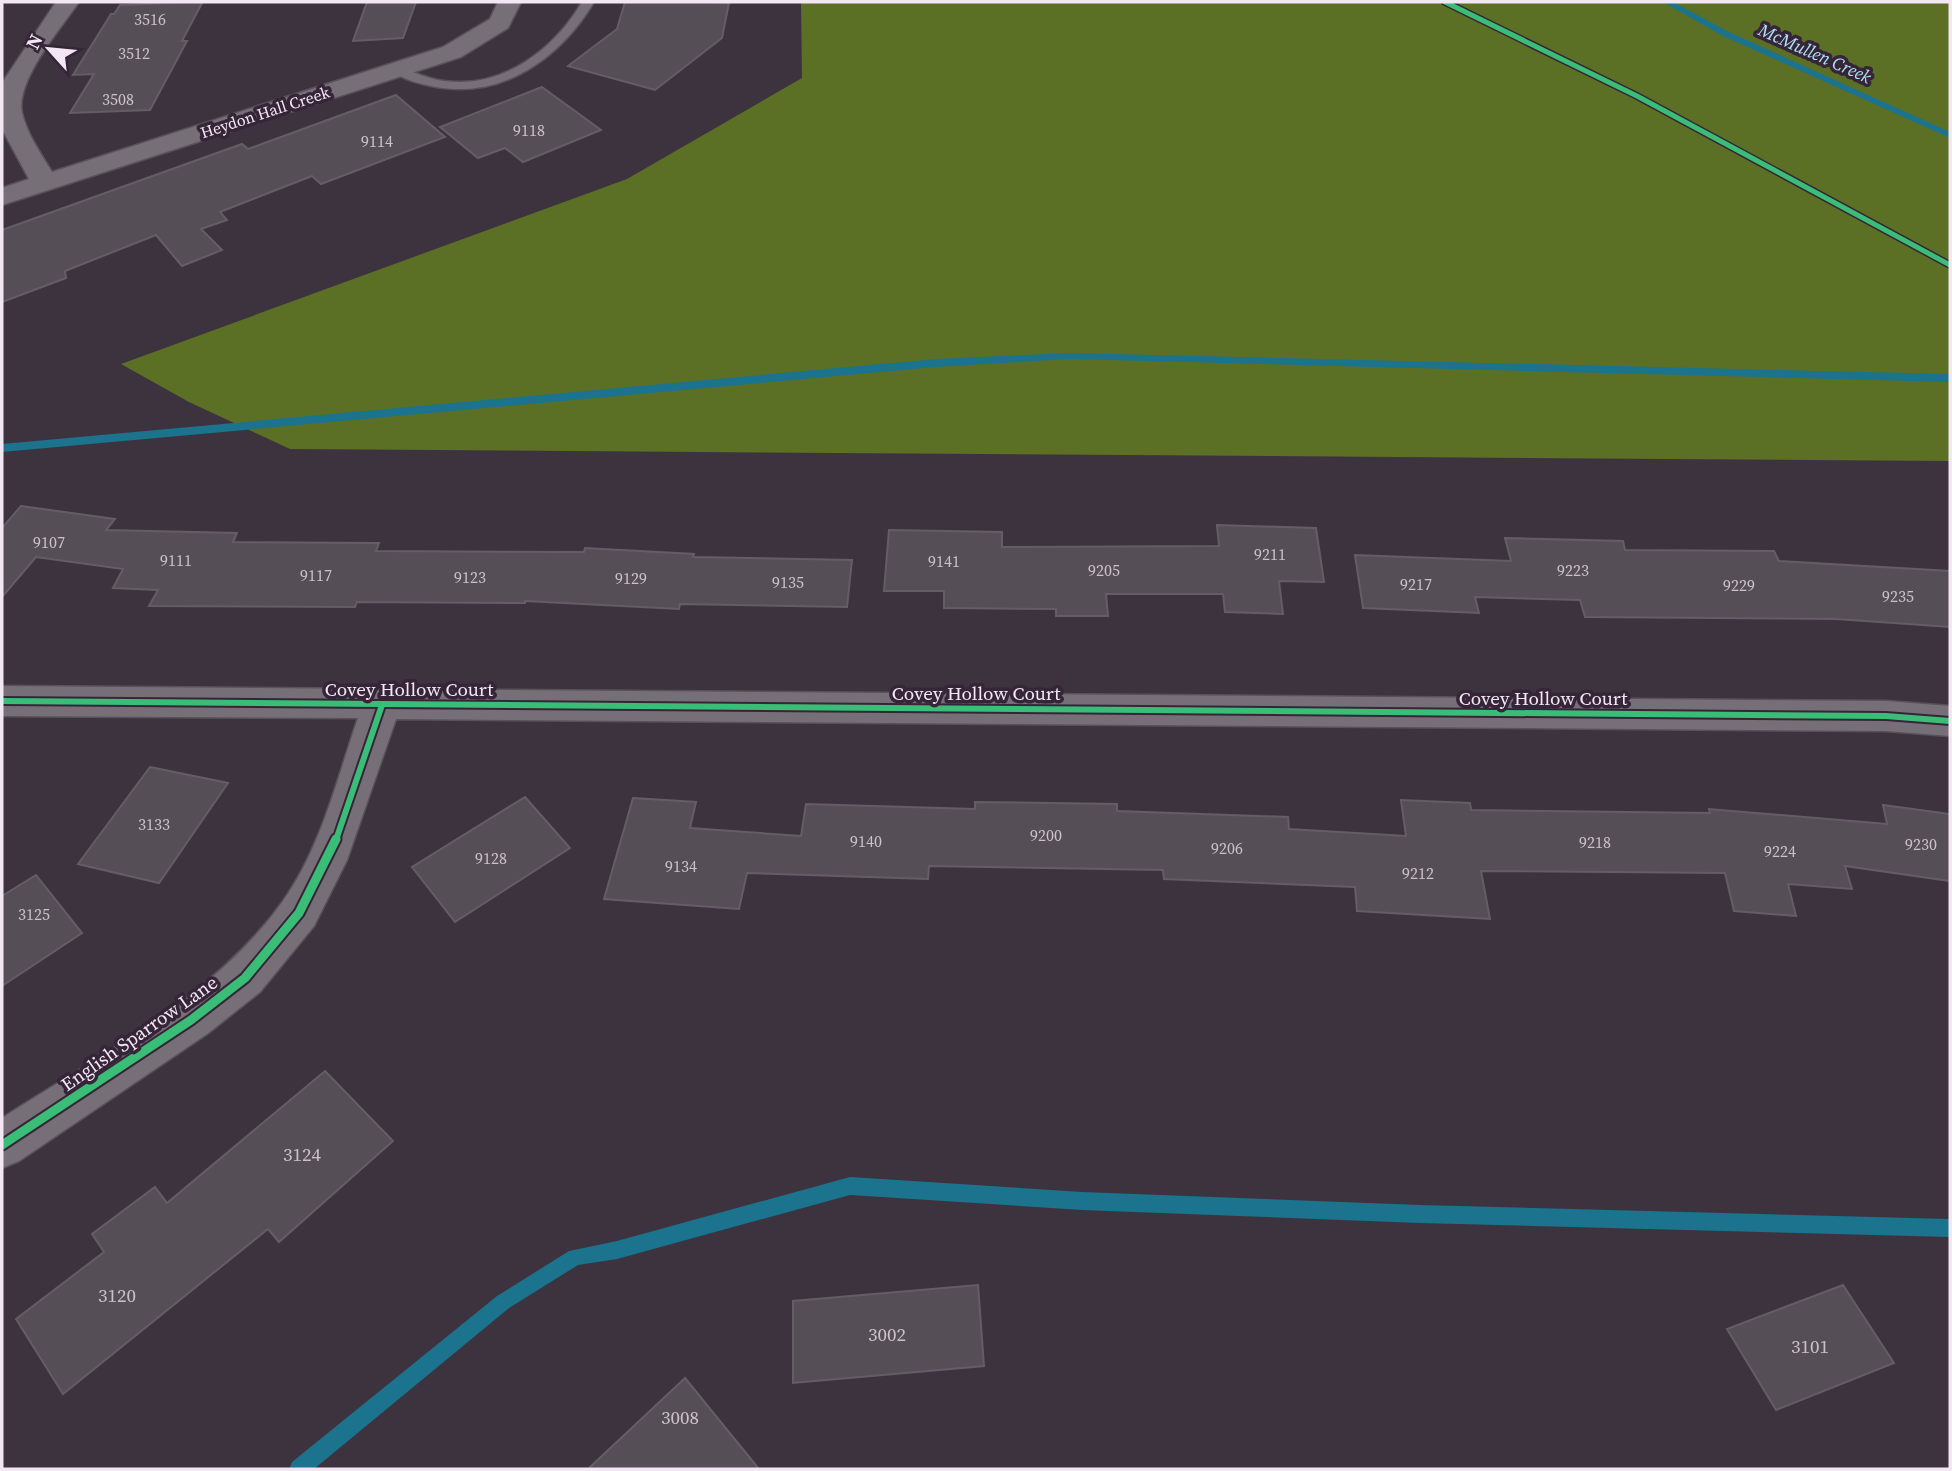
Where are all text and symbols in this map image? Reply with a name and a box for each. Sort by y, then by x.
house number: 3516 [134,8,166,30]
north arrow [14,14,84,84]
water label: McMullen Creek [1754,17,1876,89]
text: N [19,29,49,53]
house number: 3512 [118,42,150,64]
street label: Heydon Hall Creek [198,81,333,143]
house number: 3508 [102,88,134,110]
house number: 9118 [513,119,545,141]
house number: 9114 [361,130,393,152]
house number: 9107 [33,531,65,553]
house number: 9211 [1254,543,1286,565]
house number: 9111 [160,549,192,571]
house number: 9141 [928,550,960,572]
house number: 9205 [1088,559,1120,581]
house number: 9223 [1557,559,1589,581]
house number: 9117 [300,564,332,586]
house number: 9123 [454,566,486,588]
house number: 9129 [615,567,647,589]
house number: 9135 [772,571,804,593]
house number: 9217 [1400,573,1432,595]
house number: 9229 [1723,574,1755,596]
house number: 9235 [1882,585,1914,607]
street label: Covey Hollow Court [325,676,494,702]
street label: Covey Hollow Court [892,680,1061,706]
street label: Covey Hollow Court [1459,685,1628,711]
house number: 3133 [138,813,170,835]
house number: 9200 [1030,824,1062,846]
house number: 9140 [850,830,882,852]
house number: 9218 [1579,831,1611,853]
house number: 9230 [1905,833,1937,855]
house number: 9206 [1211,837,1243,859]
house number: 9224 [1764,840,1796,862]
house number: 9128 [475,847,507,869]
house number: 9134 [665,855,697,877]
house number: 9212 [1402,862,1434,884]
house number: 3125 [18,903,50,925]
street label: English Sparrow Lane [56,969,222,1097]
house number: 3124 [283,1141,321,1167]
house number: 3120 [98,1282,136,1308]
house number: 3002 [868,1321,906,1347]
house number: 3101 [1791,1333,1829,1359]
house number: 3008 [661,1404,699,1430]

